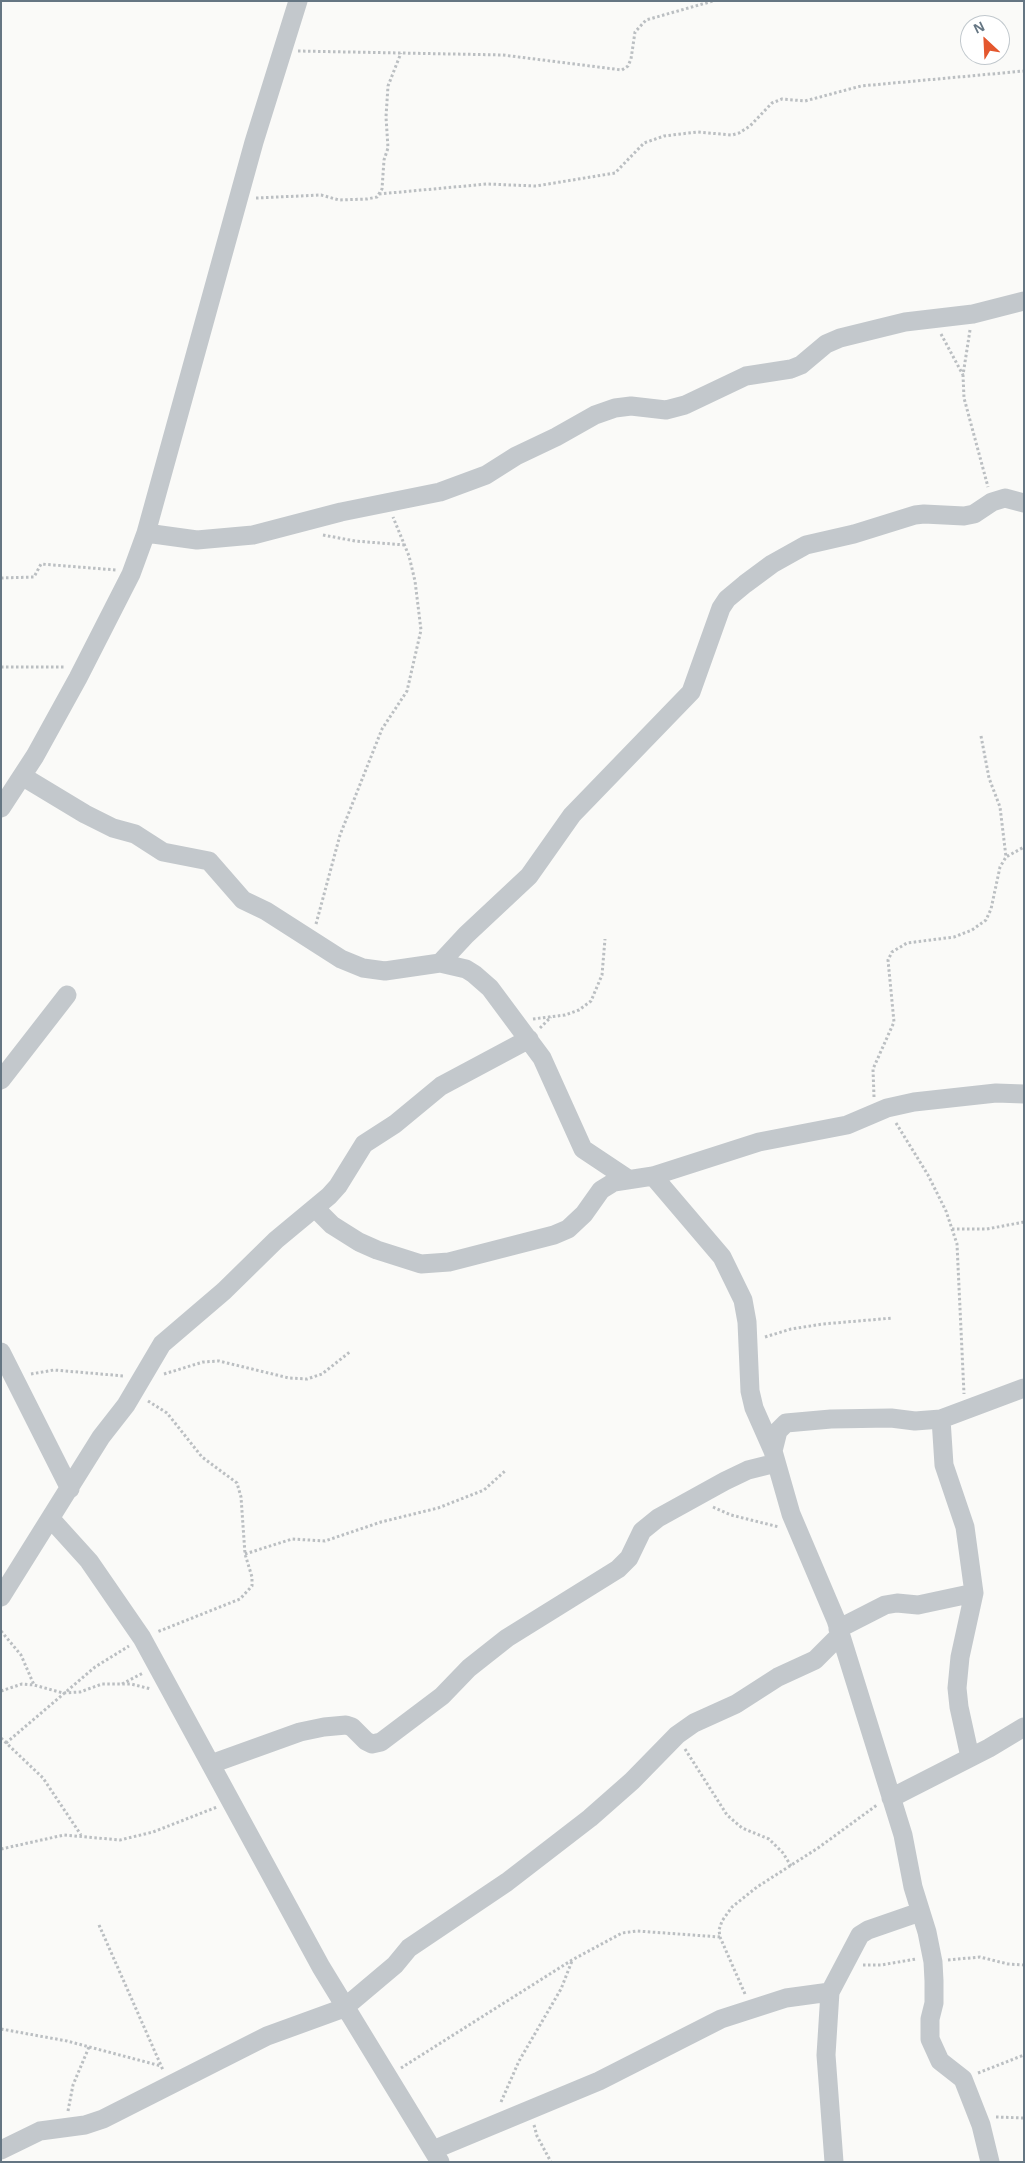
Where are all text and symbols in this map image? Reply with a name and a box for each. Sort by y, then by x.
north arrow [960,15,1010,65]
text: N [971,18,987,37]

